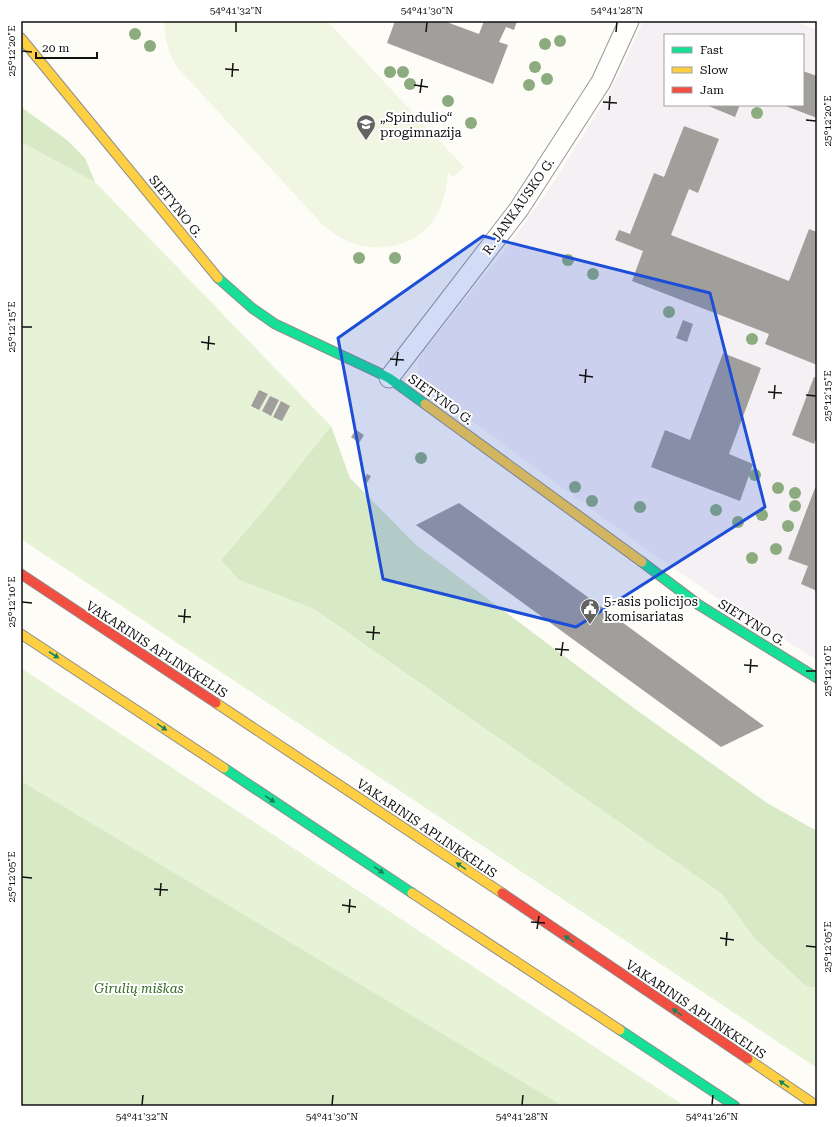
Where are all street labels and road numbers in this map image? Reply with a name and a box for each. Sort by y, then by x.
street label: R. JANKAUSKO G. [479,155,557,257]
street label: SIETYNO G. [146,172,205,241]
street label: SIETYNO G. [406,371,476,428]
street label: SIETYNO G. [716,596,788,649]
street label: VAKARINIS APLINKKELIS [83,598,230,701]
street label: VAKARINIS APLINKKELIS [354,776,500,881]
street label: VAKARINIS APLINKKELIS [623,957,769,1062]

